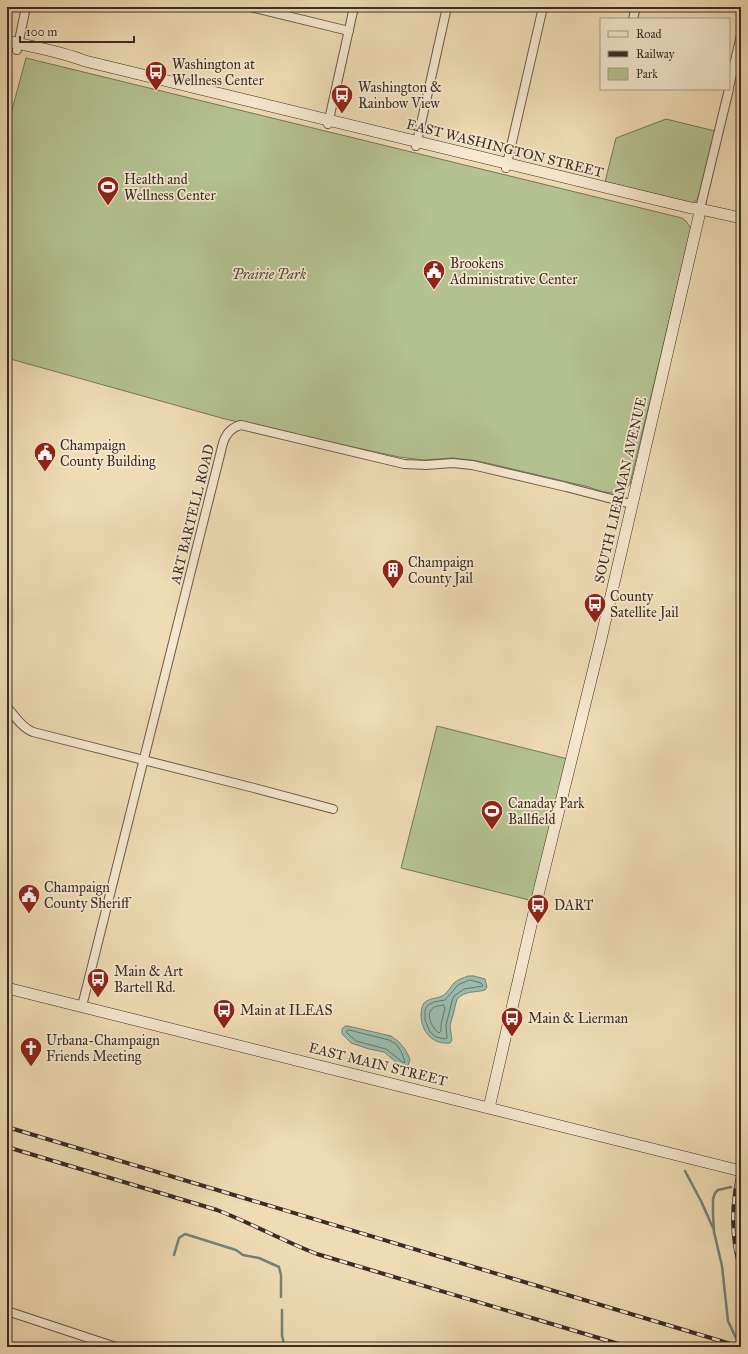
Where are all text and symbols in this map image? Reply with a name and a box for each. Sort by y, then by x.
scale bar [20,18,134,44]
legend [600,18,730,90]
text: 100 m [26,25,57,39]
text: Road [636,27,662,41]
text: Railway [636,47,675,61]
place label: Washington at Wellness Center [172,56,264,89]
bus stop icon: Washington at Wellness Center [143,59,169,92]
text: Park [636,67,658,81]
place label: Washington & Rainbow View [358,79,442,112]
bus stop icon: Washington & Rainbow View [329,82,355,115]
street label: EAST WASHINGTON STREET [405,116,606,181]
place label: Health and Wellness Center [124,171,216,204]
sports icon: Health and Wellness Center [95,174,121,207]
place label: Brookens Administrative Center [449,255,578,288]
public building icon: Brookens Administrative Center [421,258,447,291]
park label: Prairie Park [232,266,307,283]
street label: SOUTH LIERMAN AVENUE [591,395,650,585]
place label: Champaign County Building [60,437,156,470]
public building icon: Champaign County Building [32,440,58,473]
street label: ART BARTELL ROAD [167,442,218,587]
place label: Champaign County Jail [408,554,474,588]
building icon: Champaign County Jail [380,557,406,590]
place label: County Satellite Jail [610,588,679,622]
bus stop icon: County Satellite Jail [582,591,608,624]
place label: Canaday Park Ballfield [508,795,585,828]
sports icon: Canaday Park Ballfield [479,798,505,831]
place label: Champaign County Sheriff [44,879,132,912]
public building icon: Champaign County Sheriff [16,882,42,915]
bus stop icon: DART [525,892,551,925]
place label: DART [554,897,594,914]
place label: Main & Art Bartell Rd. [114,963,183,996]
bus stop icon: Main & Art Bartell Rd. [85,966,111,999]
bus stop icon: Main at ILEAS [211,997,237,1030]
place label: Main at ILEAS [240,1002,333,1019]
bus stop icon: Main & Lierman [499,1005,525,1038]
place label: Main & Lierman [528,1010,629,1027]
place label: Urbana-Champaign Friends Meeting [46,1032,160,1065]
church icon: Urbana-Champaign Friends Meeting [18,1035,44,1068]
street label: EAST MAIN STREET [307,1039,449,1090]

